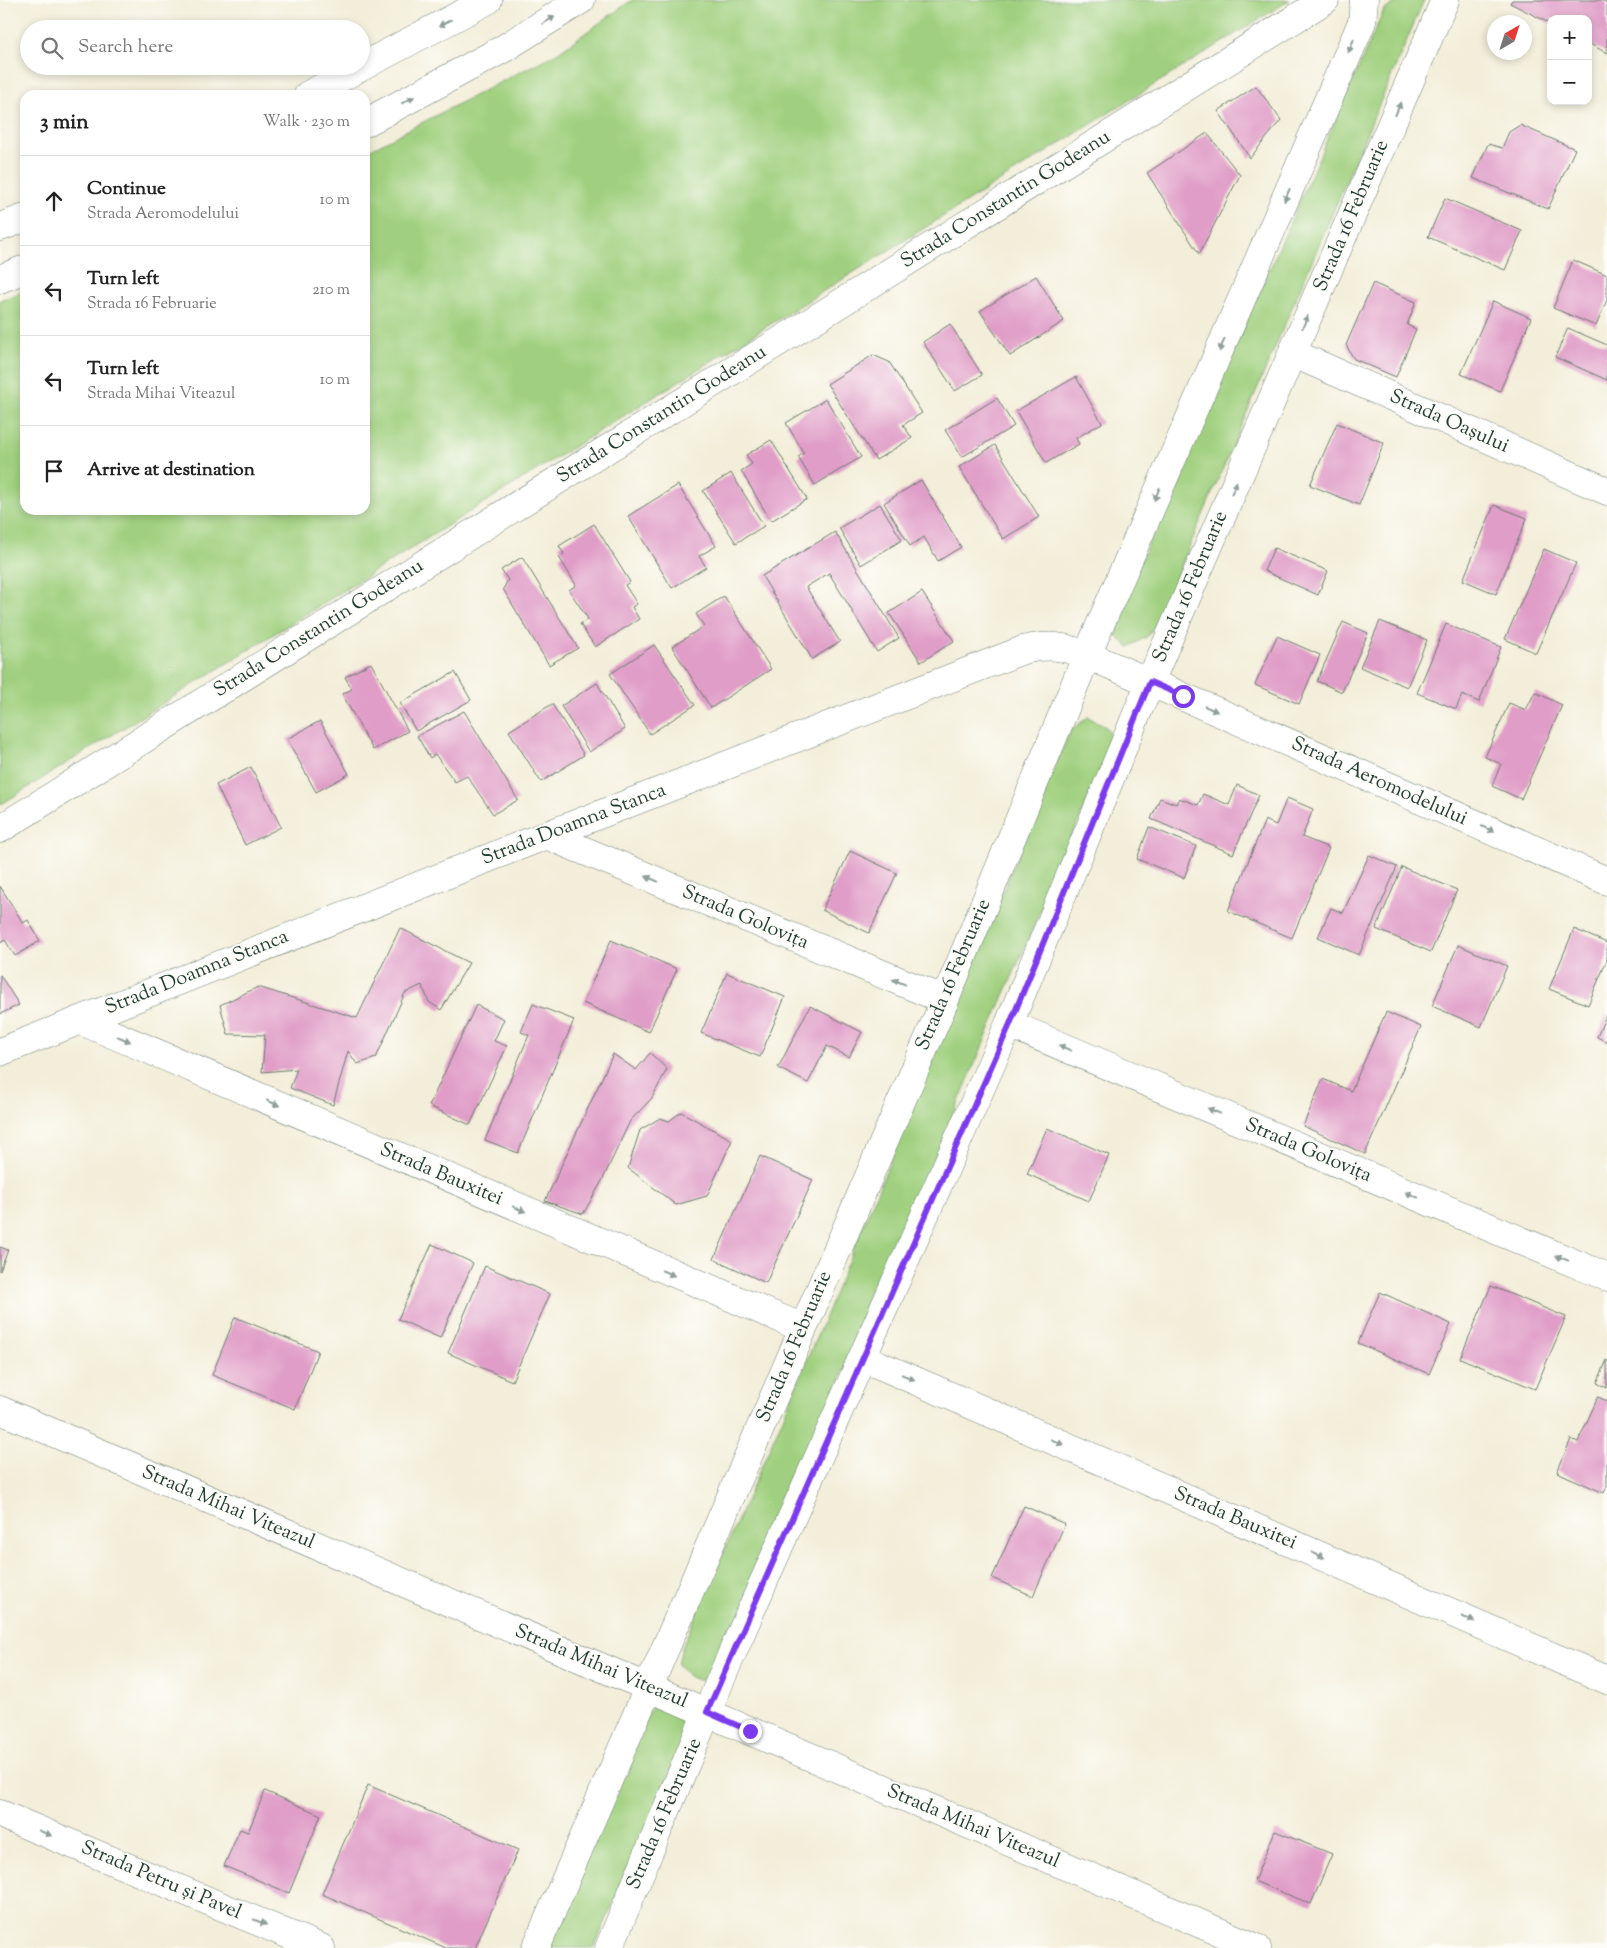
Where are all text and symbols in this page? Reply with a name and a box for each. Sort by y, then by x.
one-way arrow [543,15,556,25]
north arrow [1487,15,1532,60]
map controls [1547,15,1592,105]
button: + [1547,15,1592,60]
one-way arrow [437,19,452,27]
search box [20,20,370,75]
icon: search [38,34,66,62]
text: Search here [78,34,173,61]
one-way arrow [1347,39,1355,53]
button: − [1547,60,1592,105]
one-way arrow [401,96,415,104]
one-way arrow [1394,102,1402,116]
text: 3 min [40,108,89,138]
text: Walk · 230 m [263,111,350,134]
street label: Strada Constantin Godeanu [895,123,1117,277]
street label: Strada 16 Februarie [1307,136,1397,296]
text: Continue [87,176,166,203]
icon: ahead [40,187,68,215]
one-way arrow [1282,188,1290,202]
text: 10 m [320,189,350,212]
text: Strada Aeromodelului [87,203,239,226]
text: Turn left [87,266,159,293]
icon: left [40,277,68,305]
text: 210 m [312,279,350,302]
text: Strada 16 Februarie [87,293,217,316]
one-way arrow [1302,315,1310,329]
one-way arrow [1217,337,1225,352]
street label: Strada Constantin Godeanu [551,338,773,492]
text: Turn left [87,356,159,383]
icon: left [40,367,68,395]
text: 10 m [320,369,350,392]
text: Strada Mihai Viteazul [87,383,235,406]
street label: Strada Oașului [1385,383,1514,461]
icon: arrive [40,457,68,485]
text: Arrive at destination [87,457,255,484]
one-way arrow [1230,480,1238,495]
one-way arrow [1153,487,1161,501]
street label: Strada 16 Februarie [1146,507,1236,667]
street label: Strada Constantin Godeanu [208,552,430,706]
route start [1172,685,1195,708]
one-way arrow [1204,705,1218,713]
street label: Strada Aeromodelului [1286,730,1472,834]
street label: Strada Doamna Stanca [477,776,671,874]
one-way arrow [1481,826,1495,834]
one-way arrow [645,875,659,883]
street label: Strada Golovița [677,878,813,958]
street label: Strada 16 Februarie [909,895,999,1055]
street label: Strada Doamna Stanca [101,923,293,1023]
one-way arrow [891,978,906,986]
one-way arrow [117,1036,131,1044]
one-way arrow [1058,1043,1072,1051]
one-way arrow [266,1100,280,1108]
one-way arrow [1207,1107,1222,1114]
street label: Strada Golovița [1240,1111,1376,1191]
street label: Strada Bauxitei [375,1136,507,1214]
one-way arrow [1405,1190,1420,1198]
one-way arrow [512,1205,526,1213]
one-way arrow [1555,1254,1569,1262]
street label: Strada 16 Februarie [750,1267,840,1427]
one-way arrow [661,1269,675,1277]
one-way arrow [901,1374,915,1382]
one-way arrow [1050,1438,1064,1446]
street label: Strada Mihai Viteazul [137,1458,319,1558]
street label: Strada Bauxitei [1169,1480,1301,1558]
one-way arrow [1311,1551,1325,1559]
one-way arrow [1461,1616,1475,1624]
street label: Strada Mihai Viteazul [510,1617,692,1717]
route end [739,1720,762,1743]
street label: Strada 16 Februarie [620,1734,710,1894]
street label: Strada Mihai Viteazul [882,1777,1064,1877]
one-way arrow [38,1829,52,1837]
street label: Strada Petru și Pavel [76,1834,246,1928]
one-way arrow [252,1919,267,1927]

